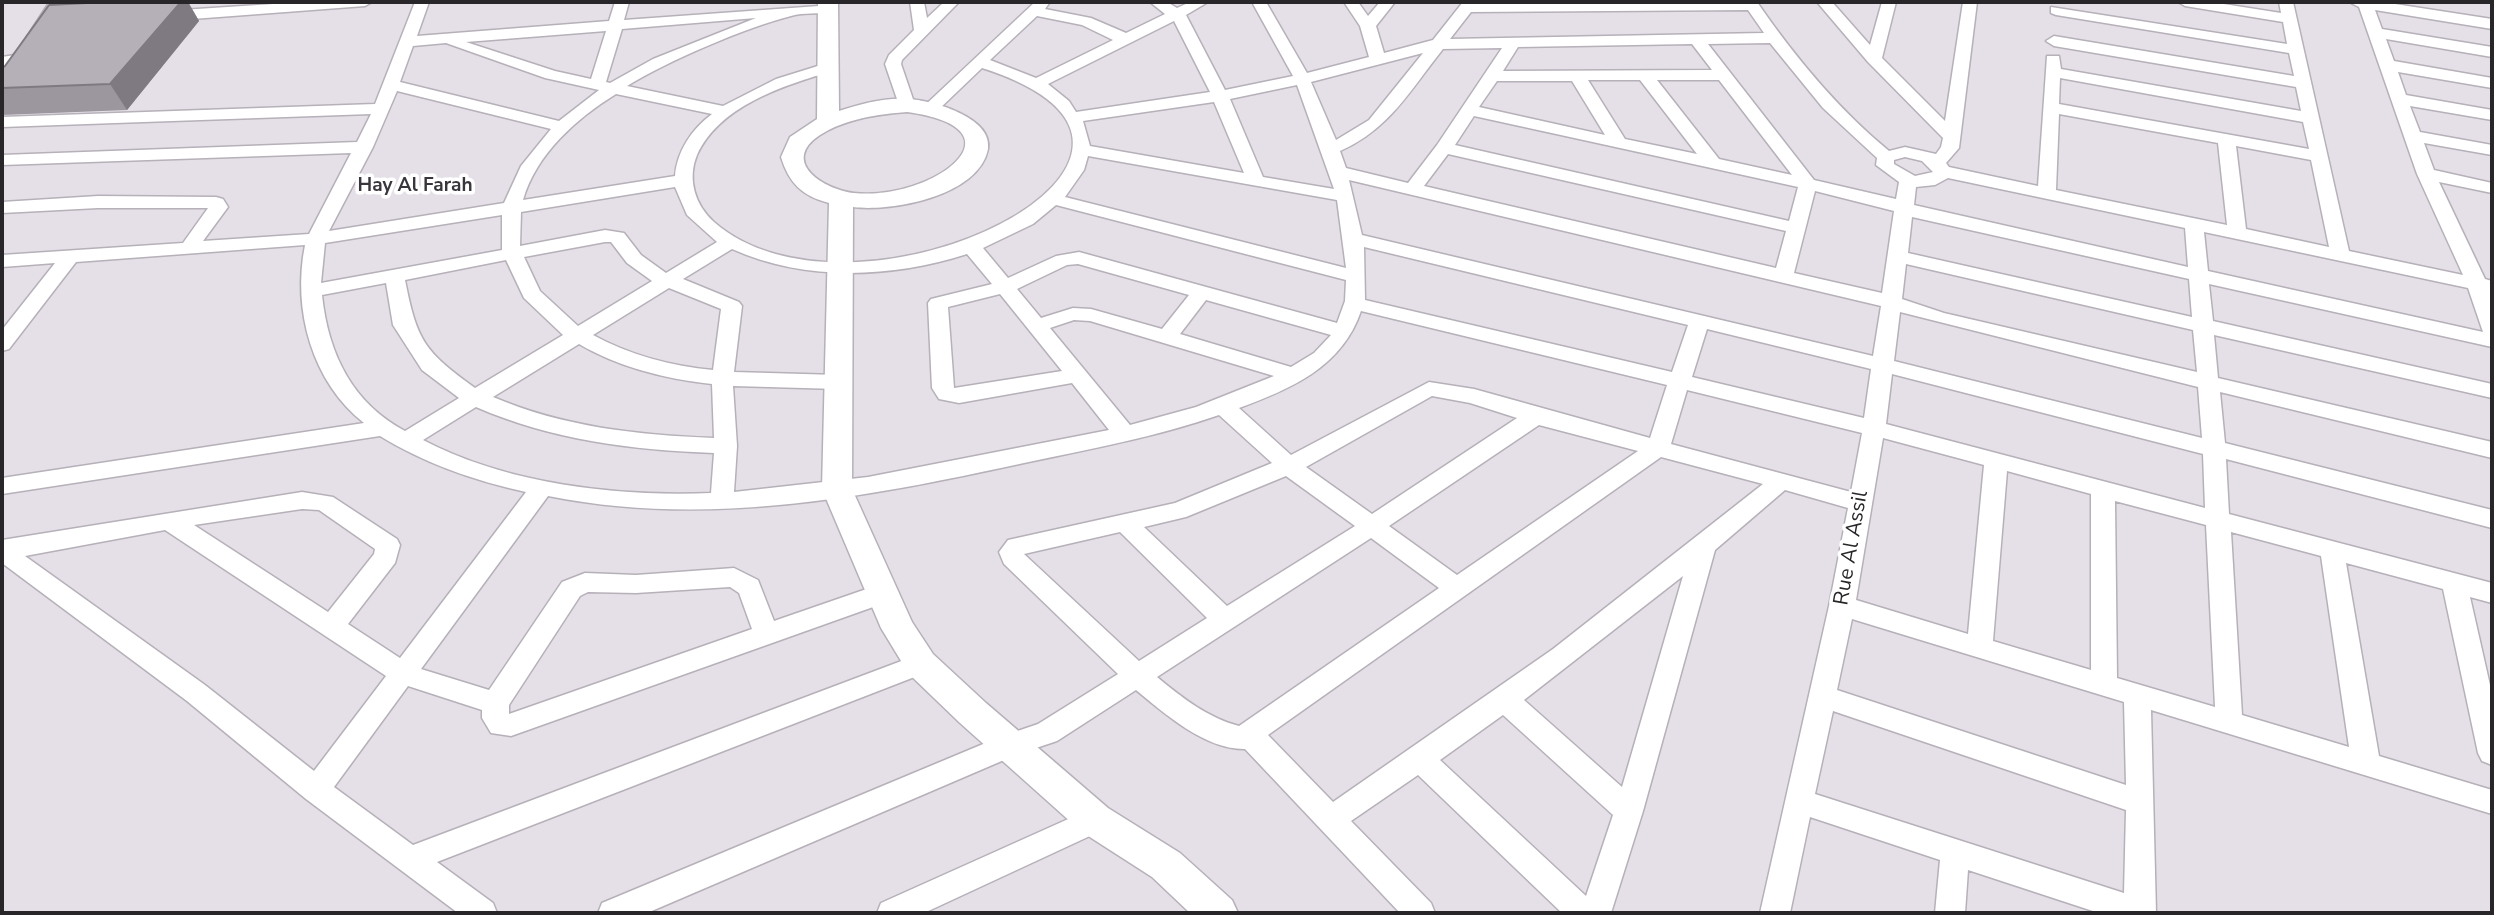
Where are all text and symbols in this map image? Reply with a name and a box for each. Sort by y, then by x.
district label: Hay Al Farah [358,175,472,197]
street label: Rue Al Assil [1830,489,1874,607]

